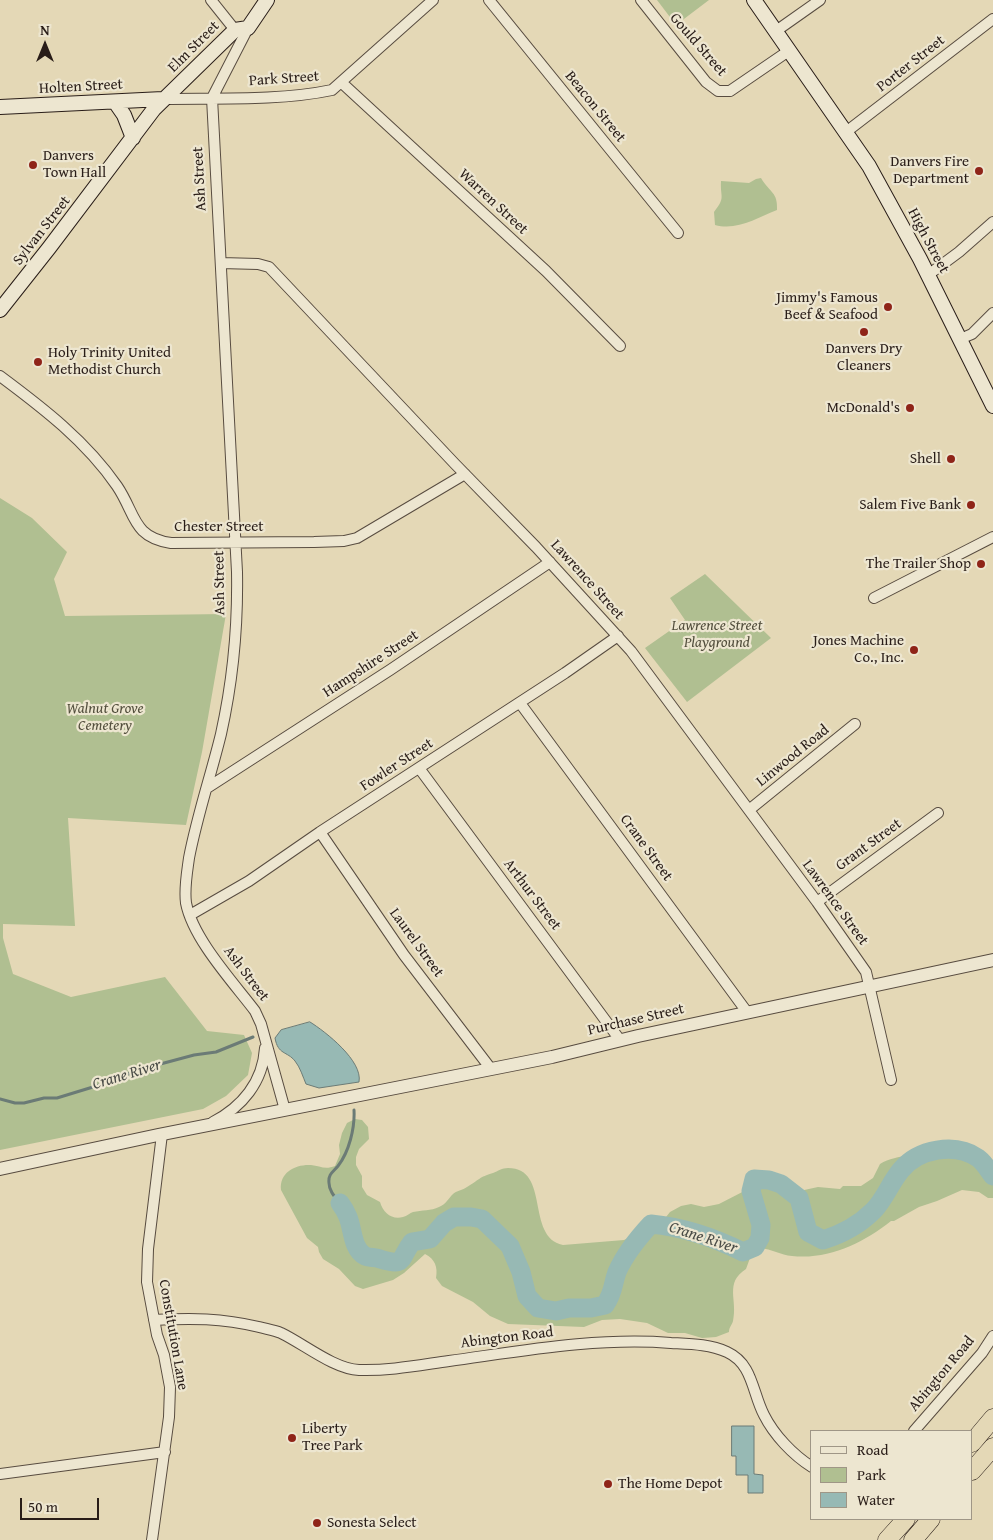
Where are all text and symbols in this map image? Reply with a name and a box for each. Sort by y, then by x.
street label: Gould Street [666,10,730,80]
street label: Elm Street [165,18,223,76]
north arrow [20,20,70,70]
text: N [40,20,50,40]
street label: Porter Street [873,32,949,96]
street label: Park Street [248,68,320,90]
street label: Beacon Street [561,68,629,146]
street label: Holten Street [39,76,123,98]
street label: Ash Street [189,146,211,212]
place label: Danvers Town Hall [43,147,106,182]
place label: Danvers Fire Department [890,153,969,188]
marker: Danvers Town Hall [27,159,39,171]
street label: Warren Street [455,165,531,239]
marker: Danvers Fire Department [973,165,985,177]
street label: Sylvan Street [9,193,75,269]
street label: High Street [903,205,953,277]
place label: Jimmy's Famous Beef & Seafood [776,289,878,324]
marker: Jimmy's Famous Beef & Seafood [882,301,894,313]
marker: Danvers Dry Cleaners [858,326,870,338]
place label: Danvers Dry Cleaners [826,340,902,375]
place label: Holy Trinity United Methodist Church [48,344,171,379]
marker: Holy Trinity United Methodist Church [32,356,44,368]
place label: McDonald's [827,399,900,417]
marker: McDonald's [904,402,916,414]
place label: Shell [910,450,941,468]
marker: Shell [945,453,957,465]
place label: Salem Five Bank [859,496,961,514]
marker: Salem Five Bank [965,499,977,511]
street label: Chester Street [174,518,264,536]
street label: Lawrence Street [546,536,628,624]
street label: Ash Street [210,550,230,616]
place label: The Trailer Shop [866,555,971,573]
marker: The Trailer Shop [975,558,987,570]
park label: Lawrence Street Playground [672,617,762,652]
street label: Hampshire Street [320,626,422,702]
place label: Jones Machine Co., Inc. [813,632,904,667]
marker: Jones Machine Co., Inc. [908,644,920,656]
park label: Walnut Grove Cemetery [66,700,144,735]
street label: Linwood Road [753,721,833,791]
street label: Fowler Street [357,735,437,795]
street label: Crane Street [616,811,676,885]
street label: Grant Street [833,815,905,875]
street label: Arthur Street [499,856,565,934]
street label: Lawrence Street [798,857,872,949]
street label: Laurel Street [385,905,447,981]
street label: Ash Street [219,943,273,1005]
street label: Purchase Street [586,1000,686,1040]
water label: Crane River [90,1055,164,1095]
water label: Crane River [666,1218,740,1258]
street label: Constitution Lane [154,1278,192,1392]
street label: Abington Road [460,1323,554,1353]
street label: Abington Road [905,1333,979,1415]
place label: Liberty Tree Park [302,1420,363,1455]
legend [810,1430,973,1520]
marker: Liberty Tree Park [286,1432,298,1444]
text: Road [857,1439,888,1460]
text: Park [857,1464,886,1485]
place label: The Home Depot [618,1475,723,1493]
marker: The Home Depot [602,1478,614,1490]
scale bar [22,1488,101,1520]
text: Water [857,1489,895,1510]
text: 50 m [28,1496,58,1517]
place label: Sonesta Select [327,1514,417,1532]
marker: Sonesta Select [311,1517,323,1529]

